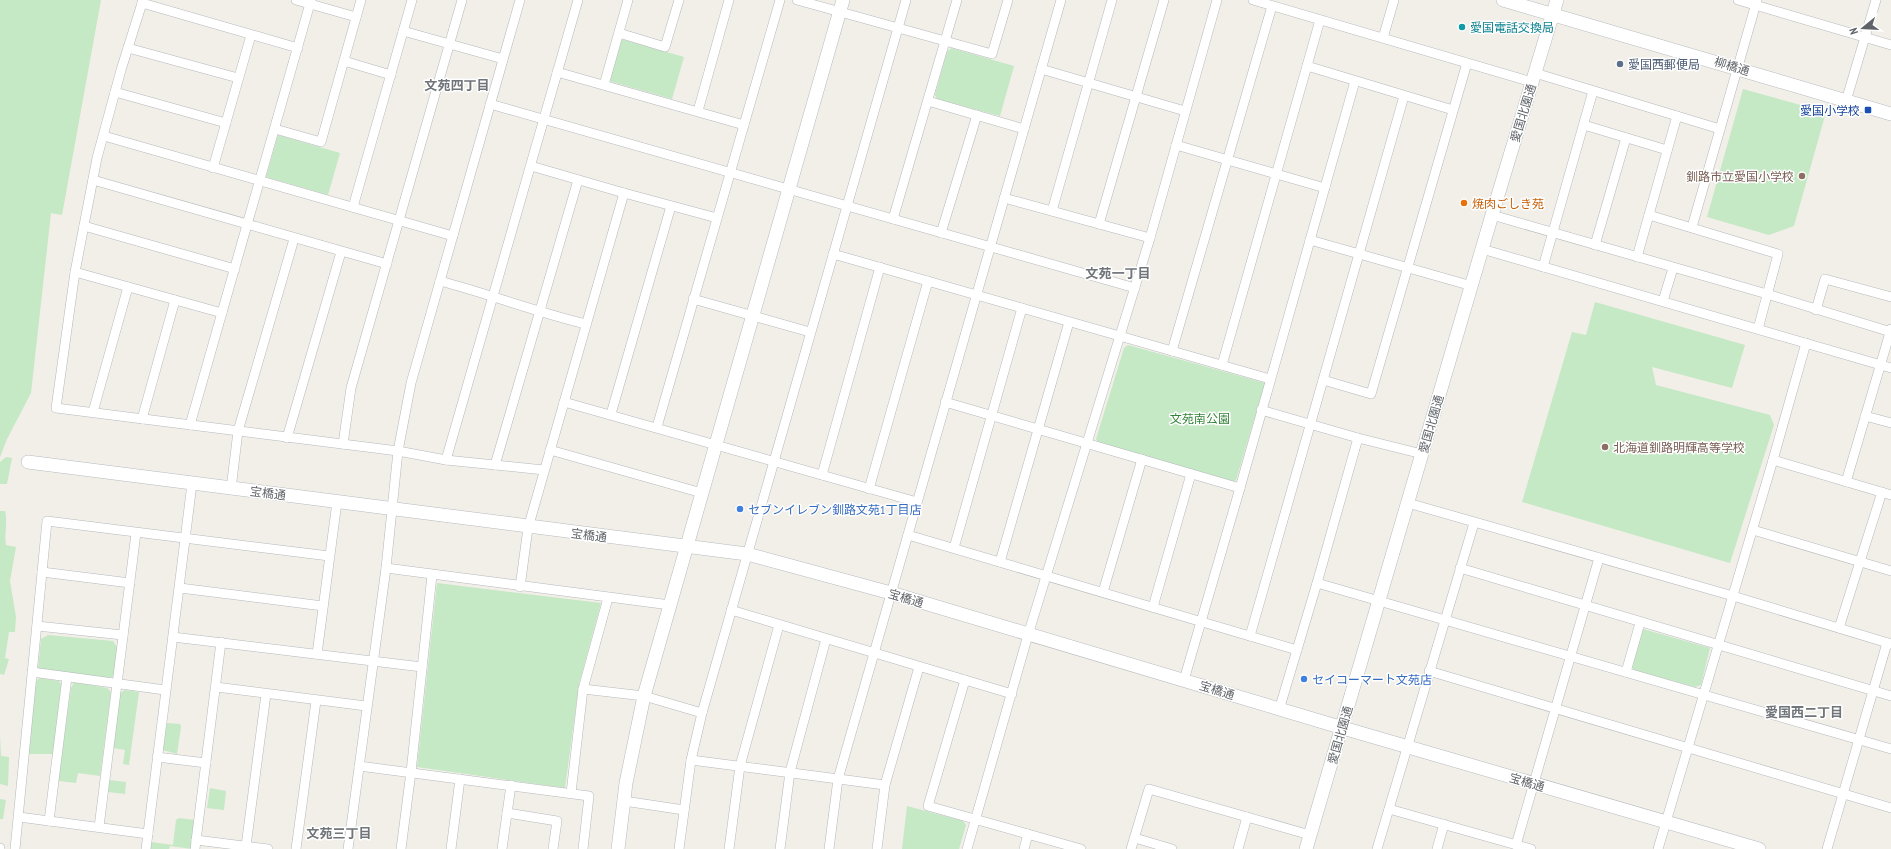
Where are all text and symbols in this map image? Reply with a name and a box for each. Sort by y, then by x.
north arrow [1843,8,1883,48]
place label: 愛国電話交換局 [1470,20,1554,35]
marker: 愛国電話交換局 [1457,22,1467,32]
text: N [1846,26,1861,36]
street label: 柳橋通 [1713,54,1751,78]
place label: 愛国西郵便局 [1628,57,1700,72]
marker: 愛国西郵便局 [1615,59,1625,69]
district label: 文苑四丁目 [424,77,490,94]
street label: 愛国北園通 [1507,82,1539,144]
place label: 愛国小学校 [1800,103,1860,118]
marker: 愛国小学校 [1863,105,1873,115]
place label: 釧路市立愛国小学校 [1686,169,1794,184]
marker: 釧路市立愛国小学校 [1797,171,1807,181]
place label: 焼肉ごしき苑 [1472,196,1544,211]
marker: 焼肉ごしき苑 [1459,198,1469,208]
district label: 文苑一丁目 [1085,265,1151,282]
street label: 愛国北園通 [1416,393,1446,455]
park label: 文苑南公園 [1170,411,1230,426]
place label: 北海道釧路明輝高等学校 [1613,440,1745,455]
marker: 北海道釧路明輝高等学校 [1600,442,1610,452]
street label: 宝橋通 [249,483,287,503]
place label: セブンイレブン釧路文苑1丁目店 [748,502,921,517]
marker: セブンイレブン釧路文苑1丁目店 [735,504,745,514]
street label: 宝橋通 [570,525,608,545]
street label: 宝橋通 [887,586,925,610]
place label: セイコーマート文苑店 [1312,672,1432,687]
marker: セイコーマート文苑店 [1299,674,1309,684]
street label: 宝橋通 [1198,678,1236,702]
street label: 愛国北園通 [1325,704,1355,766]
district label: 愛国西二丁目 [1765,704,1843,721]
street label: 宝橋通 [1508,770,1546,794]
district label: 文苑三丁目 [306,825,372,842]

